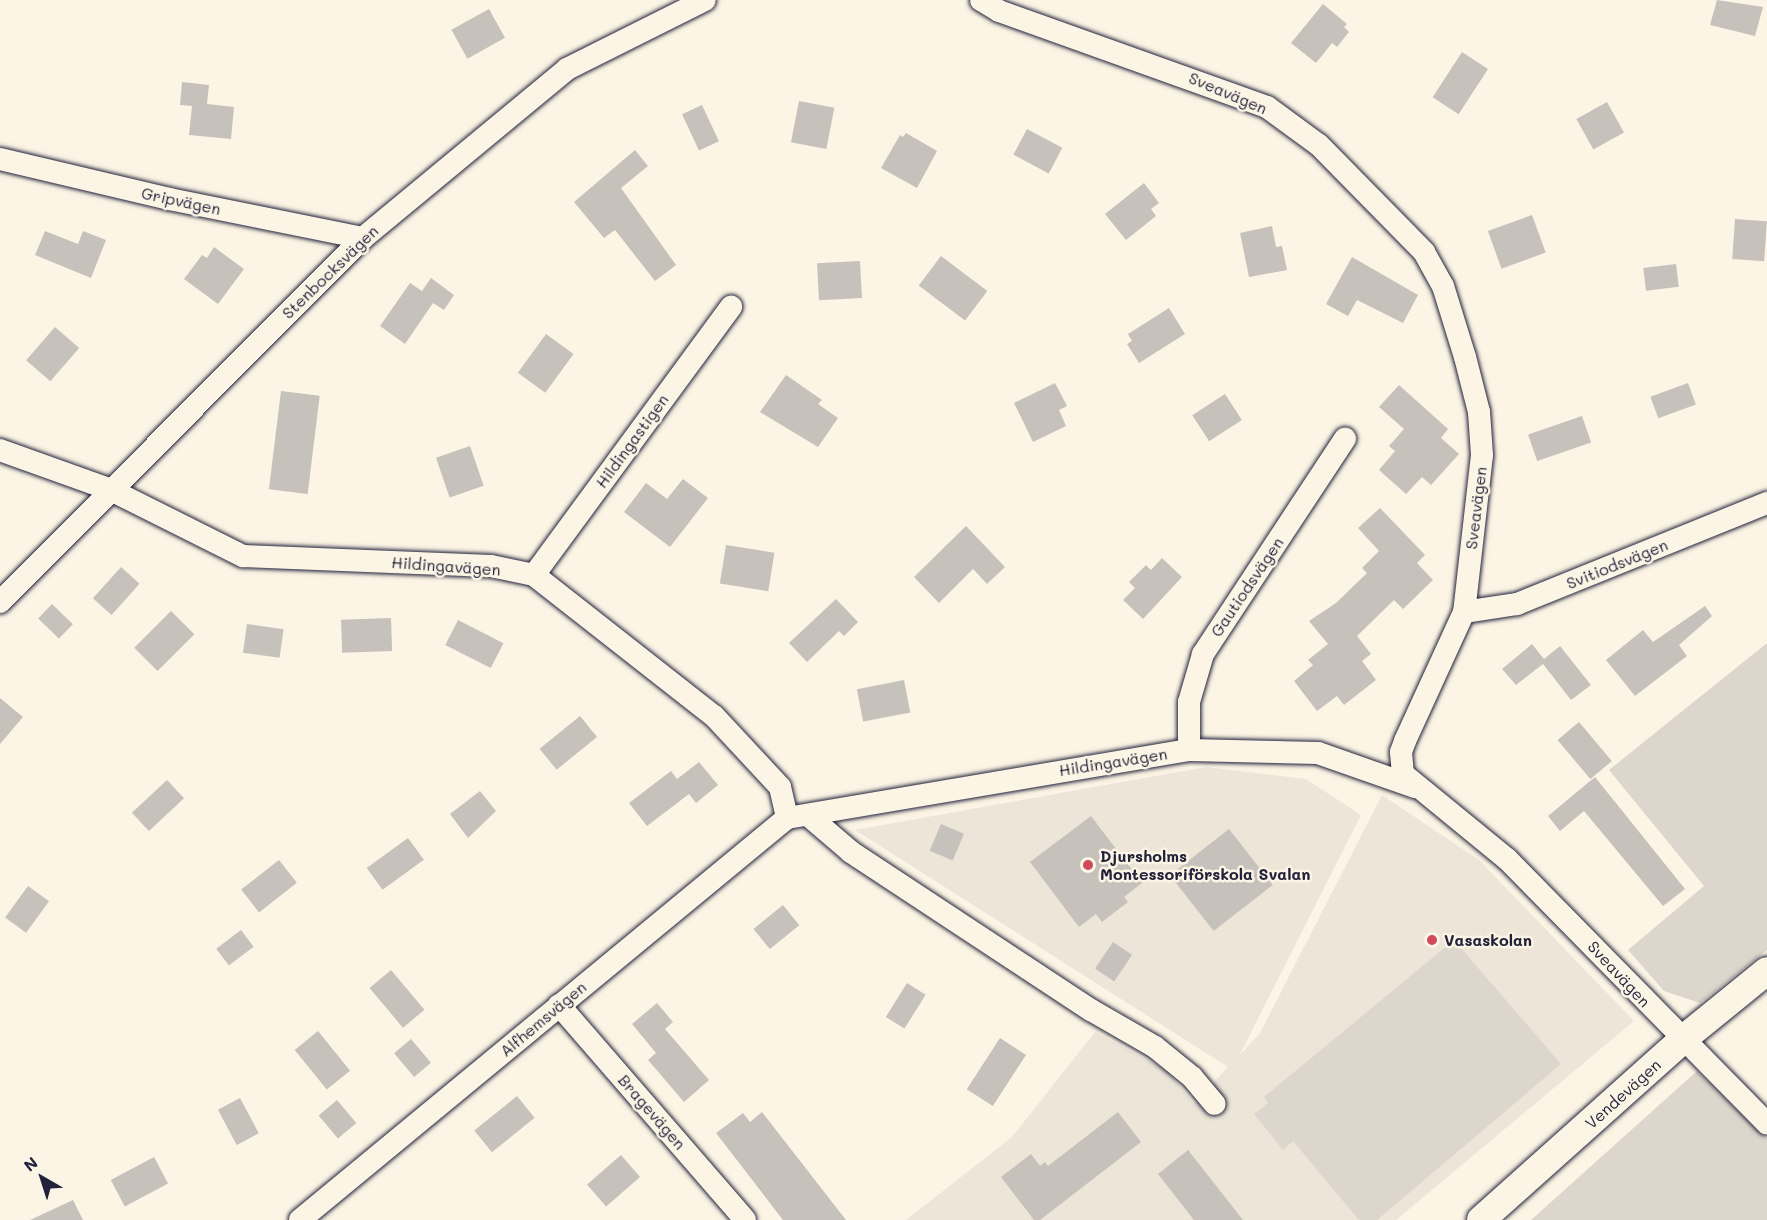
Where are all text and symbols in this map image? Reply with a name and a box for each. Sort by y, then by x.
street label: Sveavägen [1186,68,1270,118]
street label: Gripvägen [140,183,222,219]
street label: Stenbocksvägen [278,221,382,323]
street label: Hildingastigen [592,390,672,492]
street label: Sveavägen [1461,466,1491,550]
street label: Gautiodsvägen [1207,534,1287,640]
street label: Svitiodsvägen [1564,535,1670,593]
street label: Hildingavägen [391,553,501,579]
street label: Hildingavägen [1058,744,1168,780]
place label: Djursholms Montessoriförskola Svalan [1100,846,1310,884]
marker: Djursholms Montessoriförskola Svalan [1081,858,1095,872]
place label: Vasaskolan [1444,930,1532,950]
marker: Vasaskolan [1425,933,1439,947]
street label: Sveavägen [1584,937,1654,1011]
street label: Alfhemsvägen [496,977,590,1061]
street label: Vendevägen [1581,1055,1665,1133]
street label: Bragevägen [614,1071,690,1153]
north arrow [12,1148,72,1208]
text: N [19,1152,42,1176]

